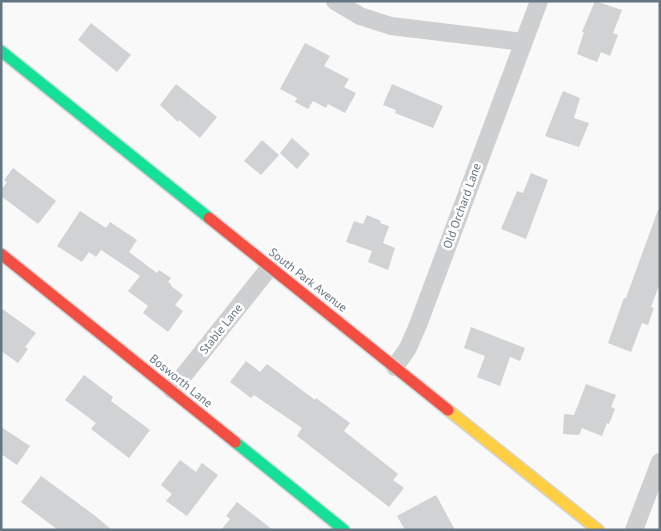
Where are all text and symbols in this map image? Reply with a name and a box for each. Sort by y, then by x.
street label: Old Orchard Lane [439,161,484,251]
street label: South Park Avenue [266,244,350,315]
street label: Stable Lane [196,301,245,357]
street label: Bosworth Lane [147,351,216,411]

